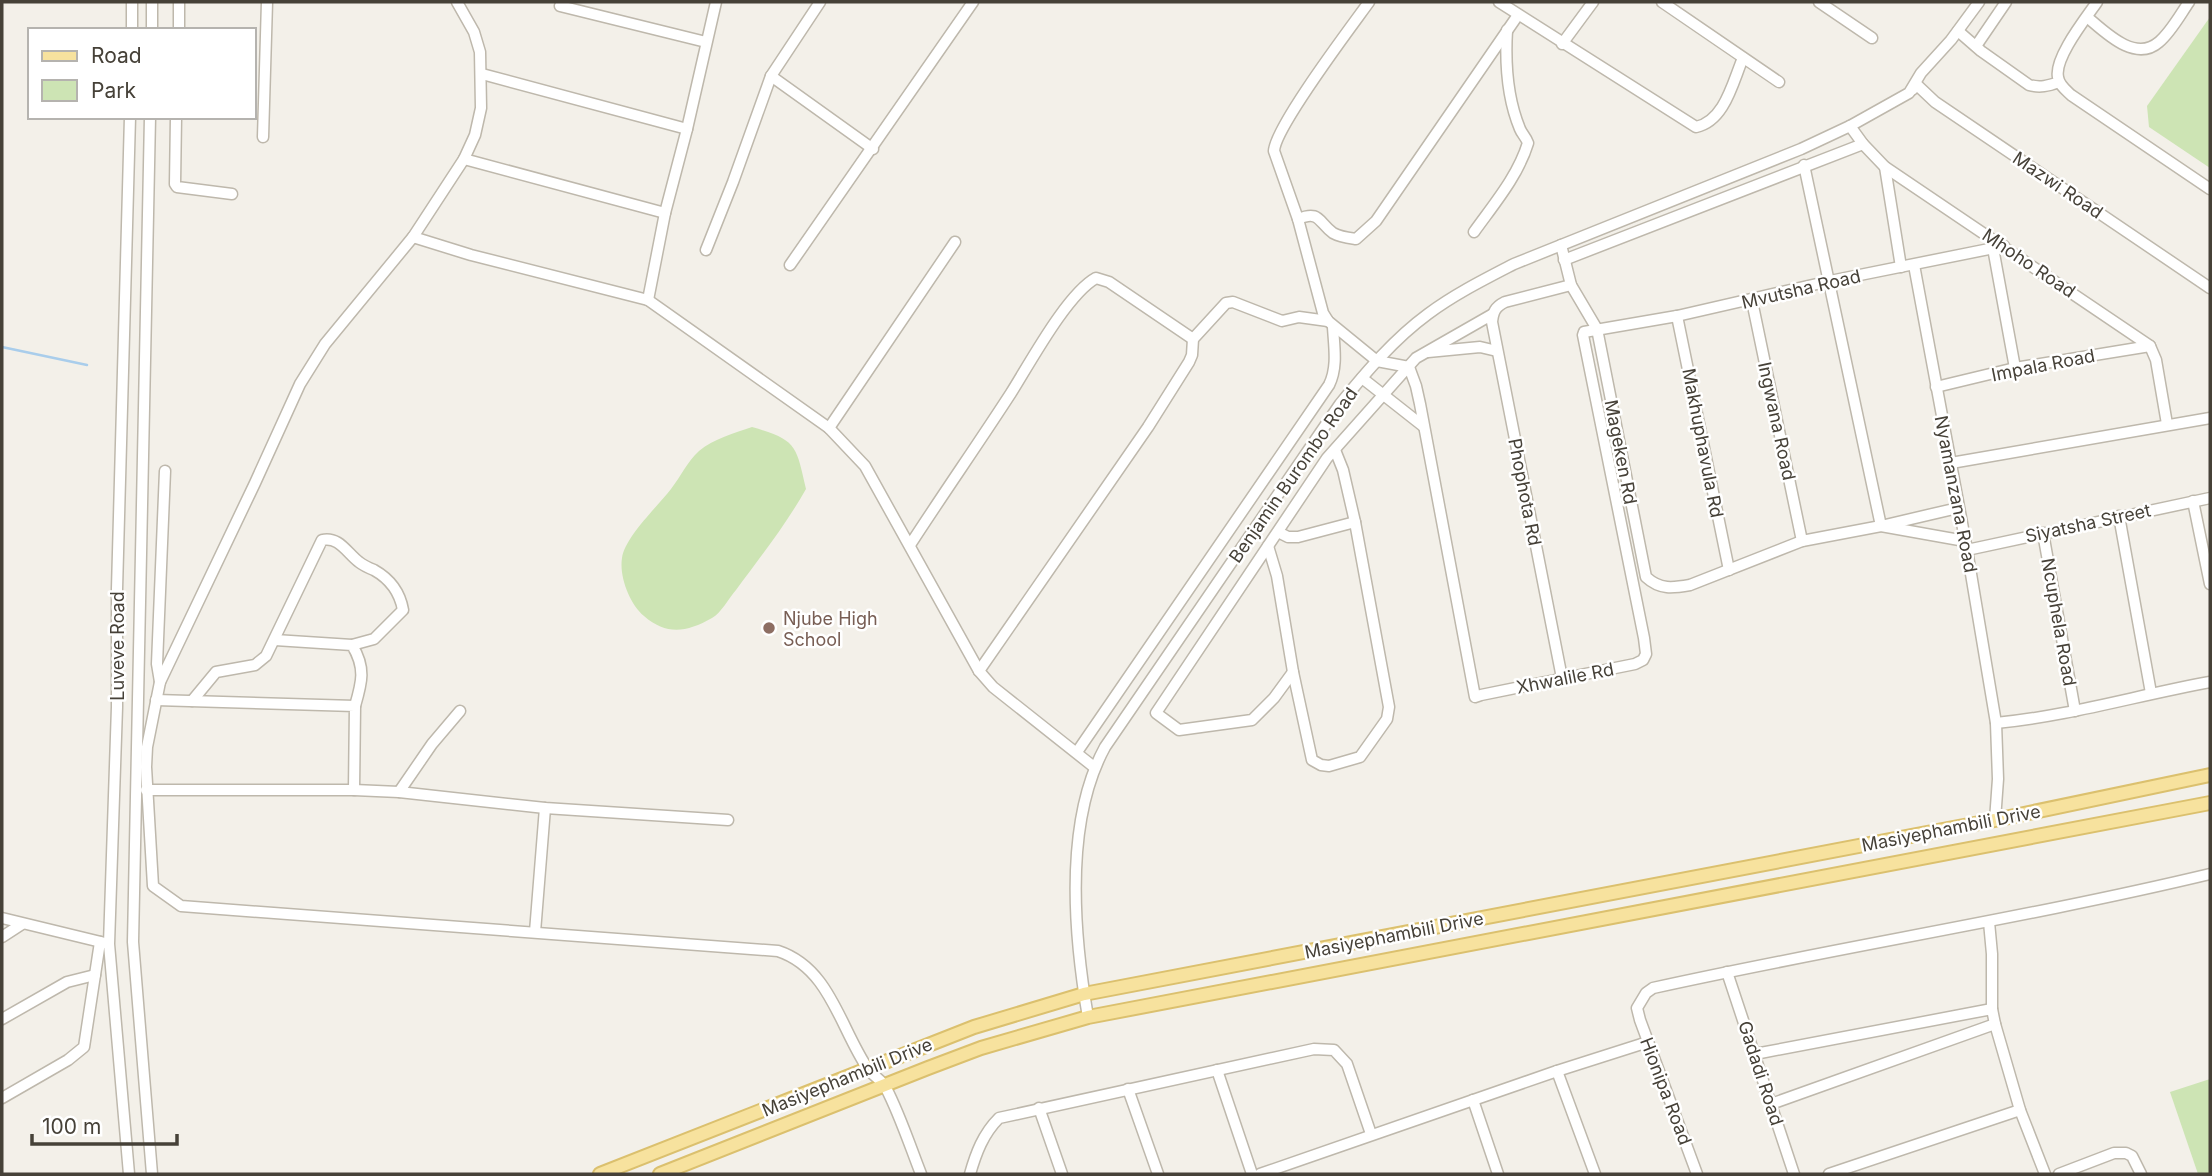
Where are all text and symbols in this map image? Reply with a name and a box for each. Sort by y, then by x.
legend [28,28,256,119]
text: Road [91,43,142,68]
text: Park [91,78,136,103]
street label: Mazwi Road [2009,147,2107,223]
street label: Mhoho Road [1979,224,2079,302]
street label: Mvutsha Road [1739,265,1863,313]
street label: Impala Road [1990,345,2096,385]
street label: Ingwana Road [1754,360,1800,482]
street label: Makhuphavula Rd [1678,367,1728,519]
street label: Benjamin Burombo Road [1224,383,1362,567]
street label: Mageken Rd [1601,398,1641,506]
street label: Nyamanzana Road [1930,414,1982,574]
street label: Phophota Rd [1504,437,1546,547]
street label: Siyatsha Street [2023,499,2153,547]
street label: Ncuphela Road [2037,556,2081,688]
street label: Luveve Road [107,591,128,701]
place label: Njube High School [783,608,878,650]
marker: Njube High School [761,620,777,636]
street label: Xhwalile Rd [1515,658,1615,698]
street label: Masiyephambili Drive [1860,800,2042,856]
street label: Masiyephambili Drive [1303,907,1485,963]
street label: Gadadi Road [1734,1018,1788,1128]
street label: Masiyephambili Drive [759,1033,935,1121]
street label: Hionipa Road [1636,1034,1696,1148]
scale bar [32,1102,177,1146]
text: 100 m [42,1114,101,1139]

